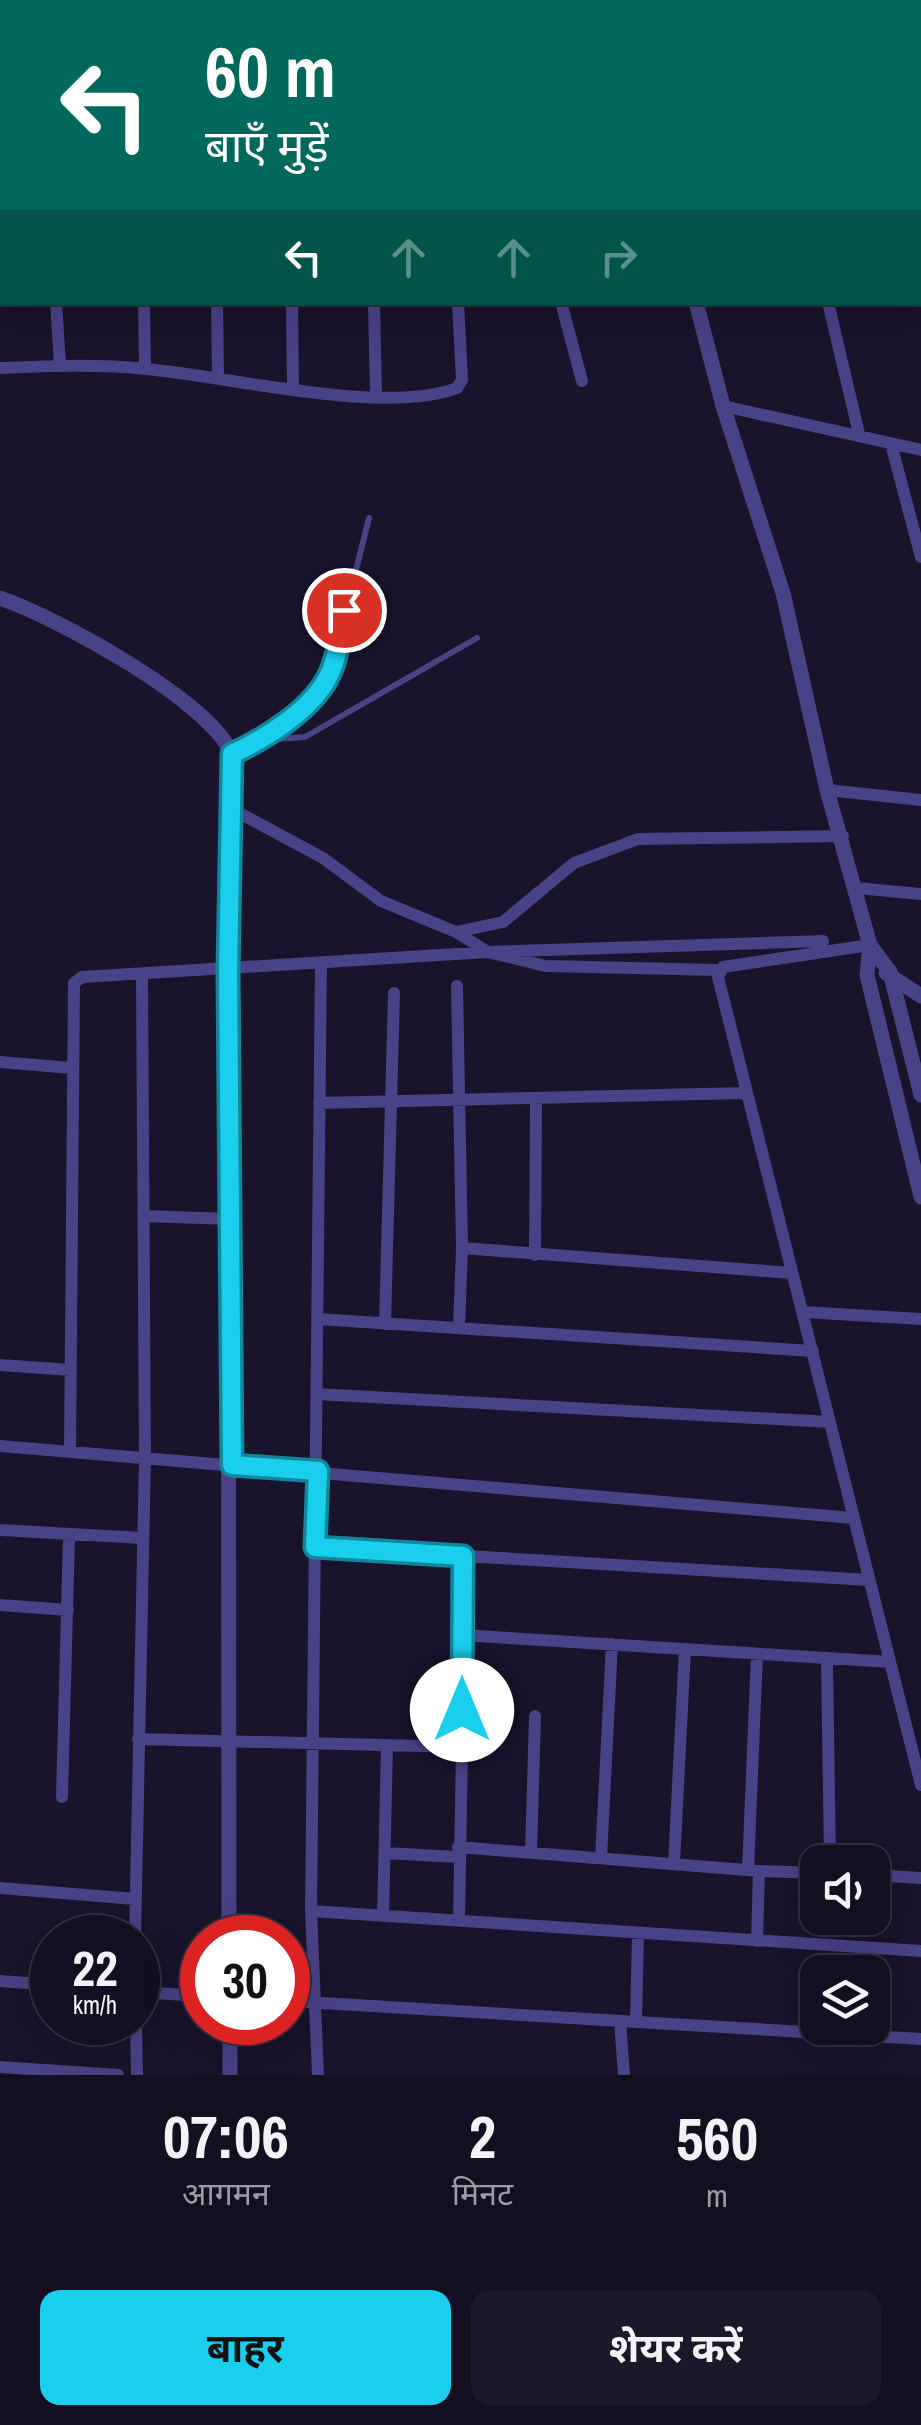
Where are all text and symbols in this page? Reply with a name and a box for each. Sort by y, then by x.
text: 60 m [205,25,336,119]
icon: left [40,40,170,170]
text: बाएँ मुड़ें [205,115,328,176]
icon: left [276,230,331,285]
icon: ahead [381,230,436,285]
icon: ahead [486,230,541,285]
icon: right [591,230,646,285]
pin [302,568,387,653]
icon: arrive [317,583,372,638]
position arrow [410,1658,514,1762]
map controls [800,1845,890,2045]
button: sound [800,1845,890,1935]
speed limit sign: 30 [180,1915,310,2045]
text: 22 [72,1934,118,2002]
button: layers [800,1955,890,2045]
text: km/h [73,1988,117,2022]
text: 07:06 [163,2096,289,2177]
text: 2 [469,2096,496,2177]
text: 560 [676,2098,758,2179]
text: आगमन [182,2172,270,2215]
text: मिनट [452,2172,513,2215]
text: m [706,2174,728,2217]
button: बाहर [40,2290,451,2405]
button: शेयर करें [471,2290,881,2405]

